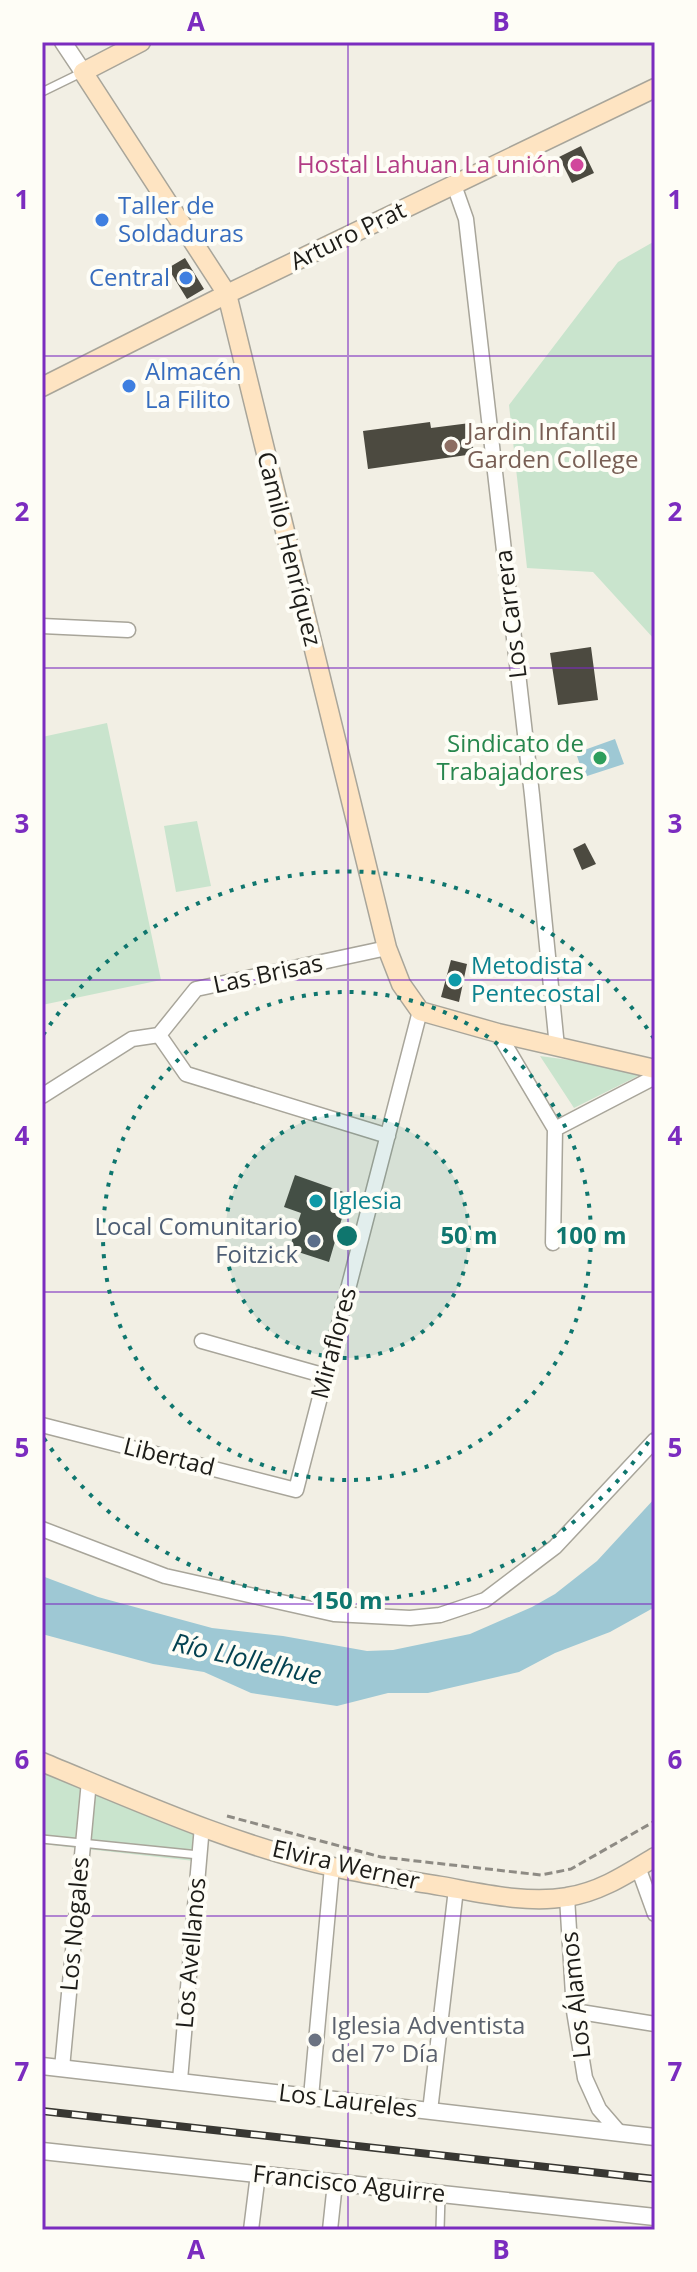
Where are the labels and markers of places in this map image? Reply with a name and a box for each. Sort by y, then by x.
place label: Hostal Lahuan La unión [297,147,561,180]
marker: Hostal Lahuan La unión [568,156,586,174]
place label: Taller de Soldaduras [118,188,244,249]
marker: Taller de Soldaduras [93,211,111,229]
place label: Central [89,260,170,293]
marker: Central [177,269,195,287]
place label: Almacén La Filito [145,354,241,415]
marker: Almacén La Filito [120,377,138,395]
place label: Jardin Infantil Garden College [465,414,638,475]
marker: Jardin Infantil Garden College [442,437,460,455]
place label: Sindicato de Trabajadores [436,726,584,787]
marker: Sindicato de Trabajadores [591,749,609,767]
place label: Metodista Pentecostal [471,948,601,1009]
marker: Metodista Pentecostal [446,971,464,989]
place label: Iglesia [332,1183,402,1216]
marker: Iglesia [307,1192,325,1210]
place label: Local Comunitario Foitzick [94,1209,298,1270]
centre of rings [333,1222,361,1250]
marker: Local Comunitario Foitzick [305,1232,323,1250]
place label: Iglesia Adventista del 7° Día [331,2008,525,2069]
marker: Iglesia Adventista del 7° Día [306,2031,324,2049]

